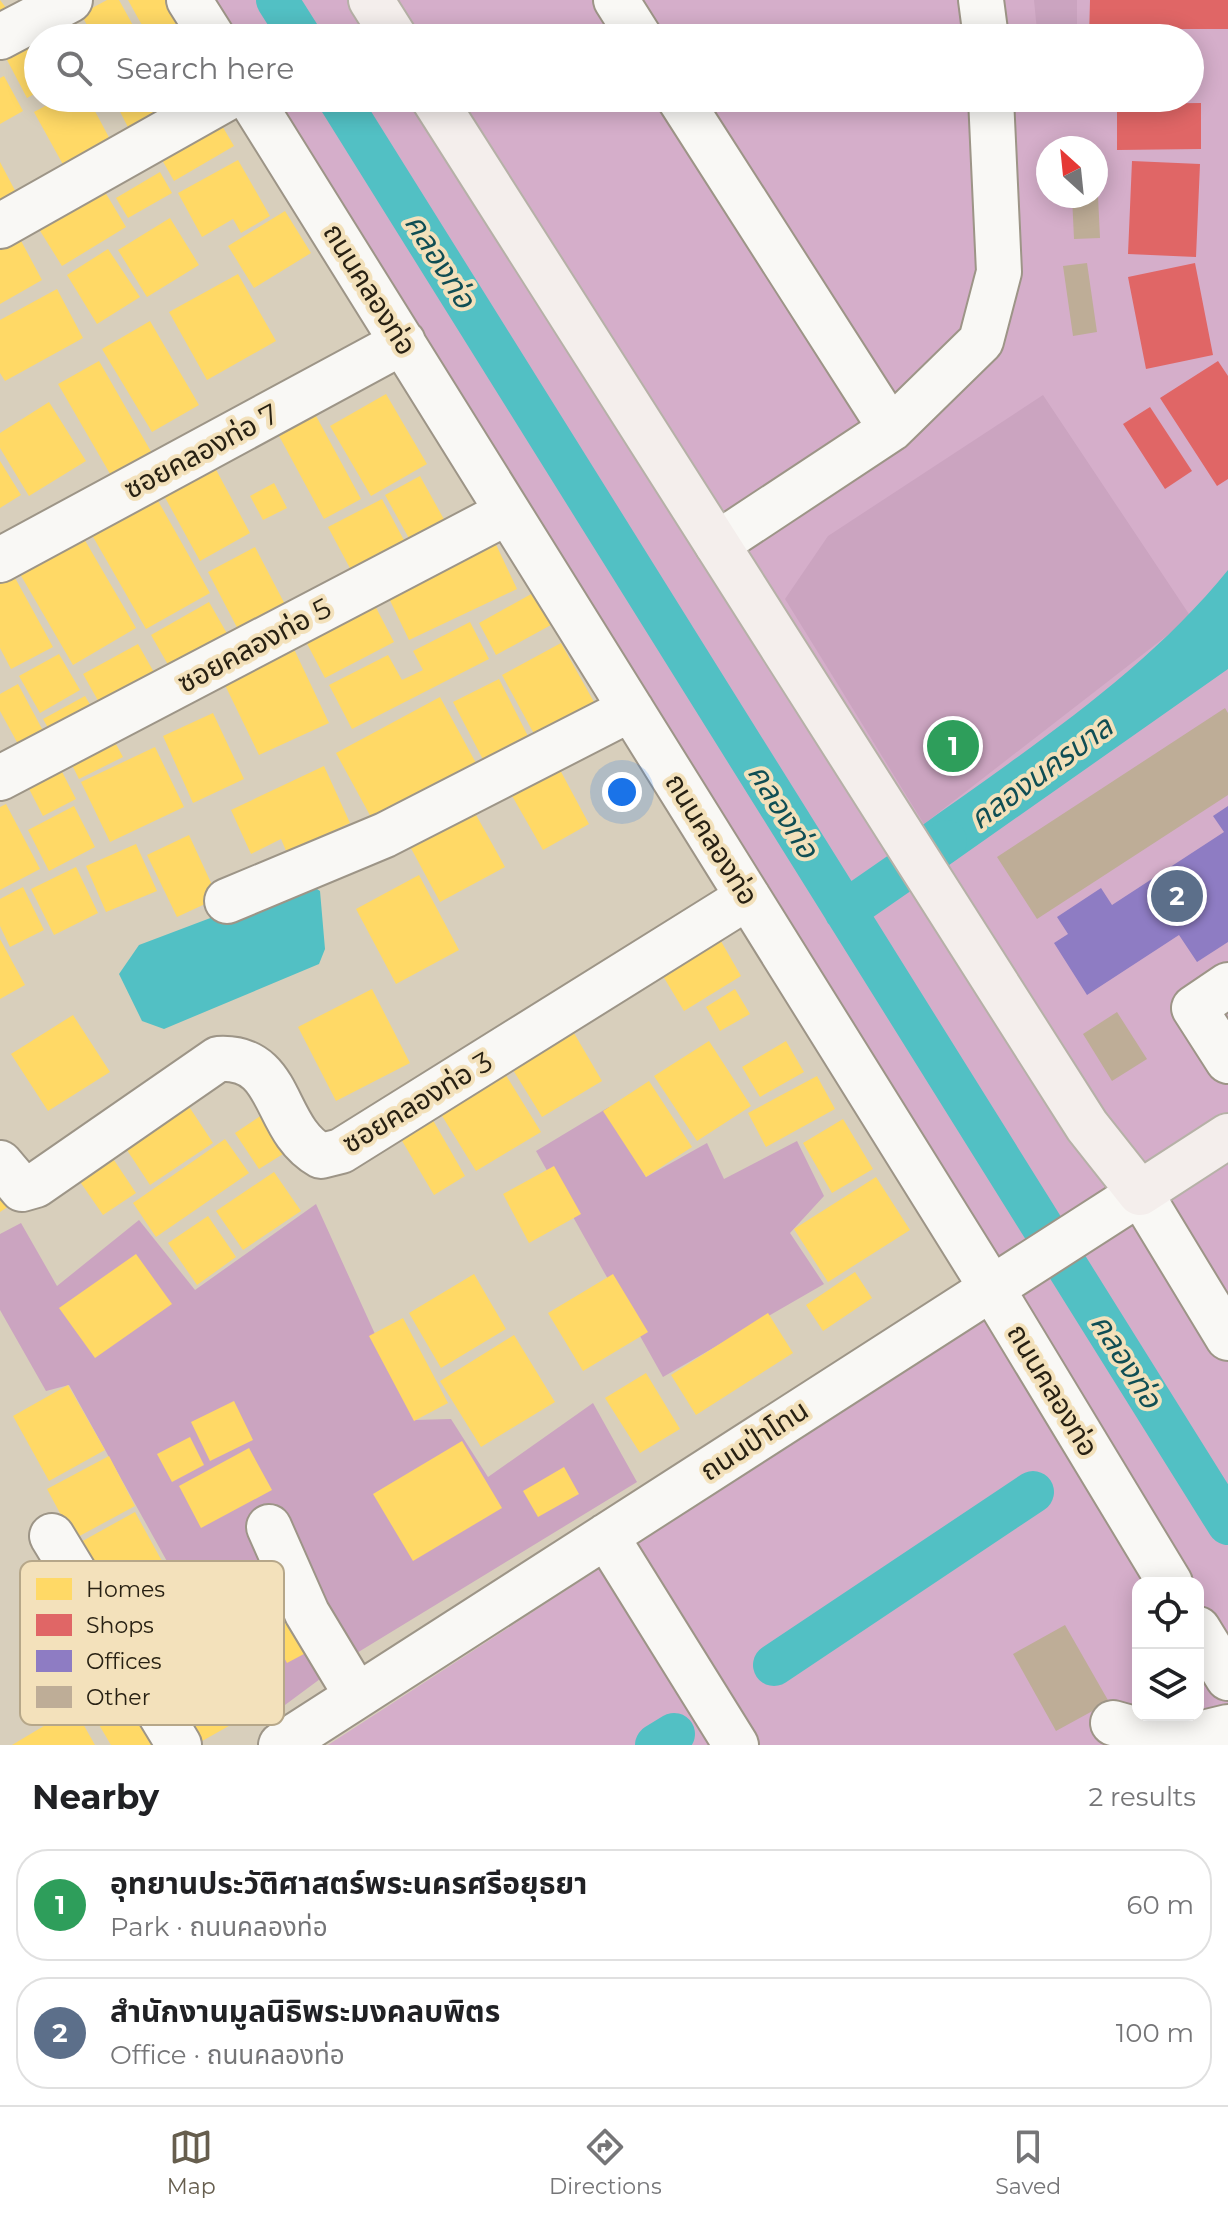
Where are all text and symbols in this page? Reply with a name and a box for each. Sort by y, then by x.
search box [24,24,1204,112]
icon: search [52,46,96,90]
text: Search here [116,50,294,87]
north arrow [1036,136,1108,208]
water label: คลองท่อ [397,207,485,316]
street label: ถนนคลองท่อ [316,217,424,361]
street label: ซอยคลองท่อ 7 [118,396,284,506]
street label: ซอยคลองท่อ 5 [171,590,337,700]
water label: คลองนครบาล [962,708,1120,837]
pin: 1 [927,716,979,776]
water label: คลองท่อ [740,757,828,866]
street label: ถนนคลองท่อ [658,767,766,911]
your location [602,772,642,812]
pin: 2 [1151,866,1203,926]
street label: ซอยคลองท่อ 3 [336,1044,498,1160]
water label: คลองท่อ [1083,1307,1171,1416]
street label: ถนนคลองท่อ [1000,1318,1106,1462]
street label: ถนนป่าโทน [693,1392,815,1488]
legend [20,1561,284,1725]
text: Homes [86,1576,165,1603]
map controls [1132,1577,1204,1721]
button: locate [1132,1577,1204,1649]
text: Shops [86,1612,154,1639]
text: Offices [86,1648,162,1675]
button: layers [1132,1649,1204,1721]
text: Other [86,1684,150,1711]
text: Nearby [32,1776,159,1818]
text: 2 results [1088,1781,1196,1813]
text: อุทยานประวัติศาสตร์พระนครศรีอยุธยา [110,1865,587,1902]
text: 1 [55,1889,65,1921]
text: 60 m [1127,1889,1194,1921]
text: Park · ถนนคลองท่อ [110,1911,328,1943]
text: สำนักงานมูลนิธิพระมงคลบพิตร [110,1993,500,2030]
text: 2 [52,2017,68,2049]
text: 100 m [1116,2017,1194,2049]
text: Office · ถนนคลองท่อ [110,2039,345,2071]
tab: Map [167,2125,216,2200]
tab: Directions [549,2125,662,2200]
tab: Saved [995,2125,1061,2200]

